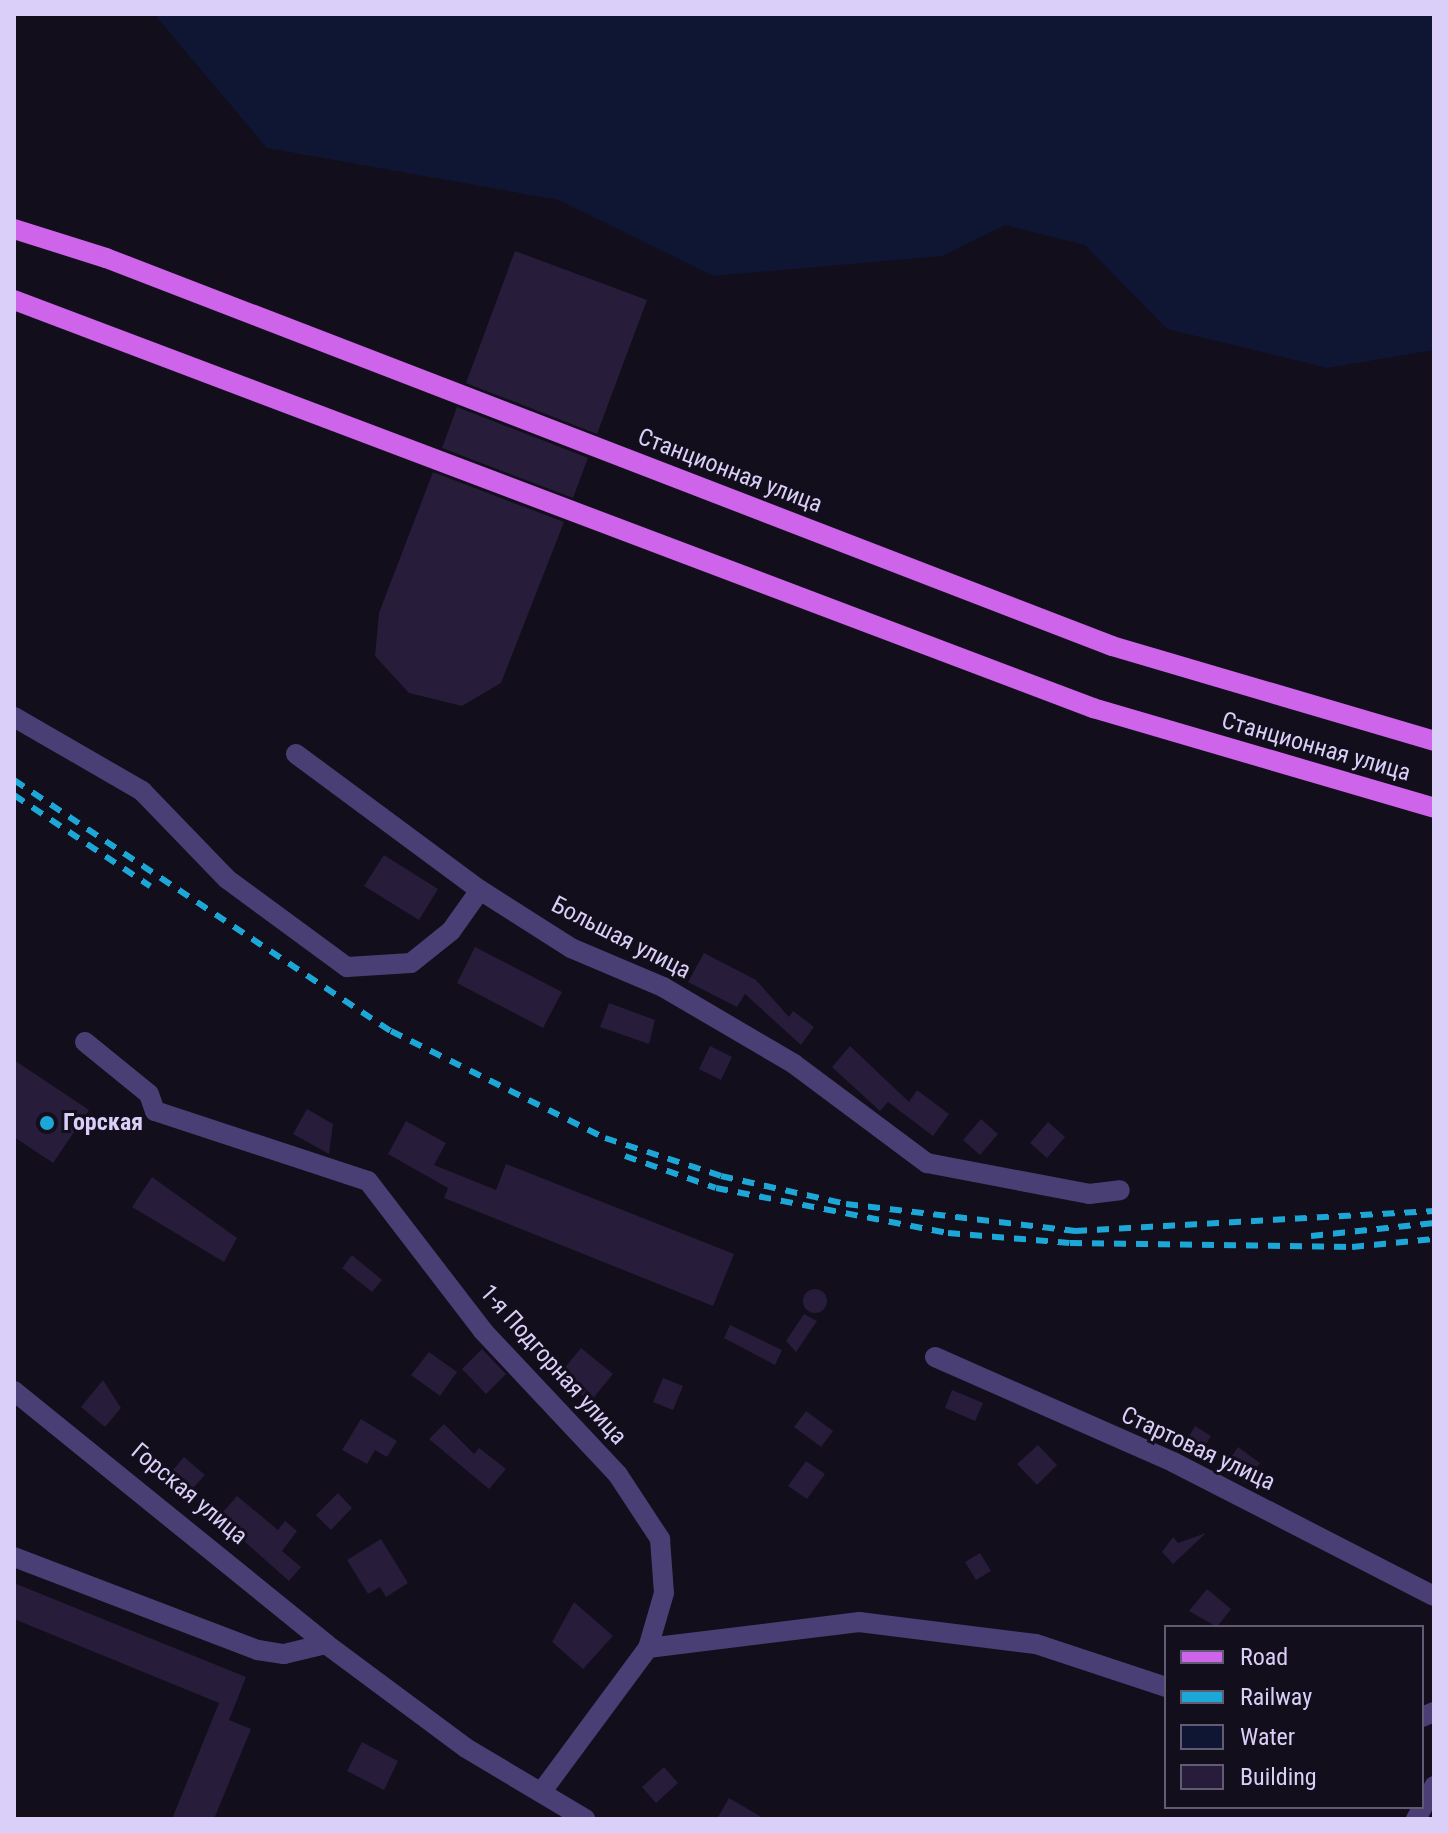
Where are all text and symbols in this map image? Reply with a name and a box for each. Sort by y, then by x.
street label: Станционная улица [634,423,826,519]
street label: Станционная улица [1218,706,1414,788]
street label: Большая улица [547,891,695,985]
place label: Горская [63,1109,143,1137]
marker: Горская [38,1114,56,1132]
street label: 1-я Подгорная улица [474,1279,632,1451]
street label: Стартовая улица [1116,1401,1280,1497]
street label: Горская улица [125,1437,253,1551]
legend [1164,1625,1424,1809]
text: Road [1240,1643,1288,1671]
text: Railway [1240,1683,1312,1711]
text: Water [1240,1723,1295,1751]
text: Building [1240,1763,1317,1791]

